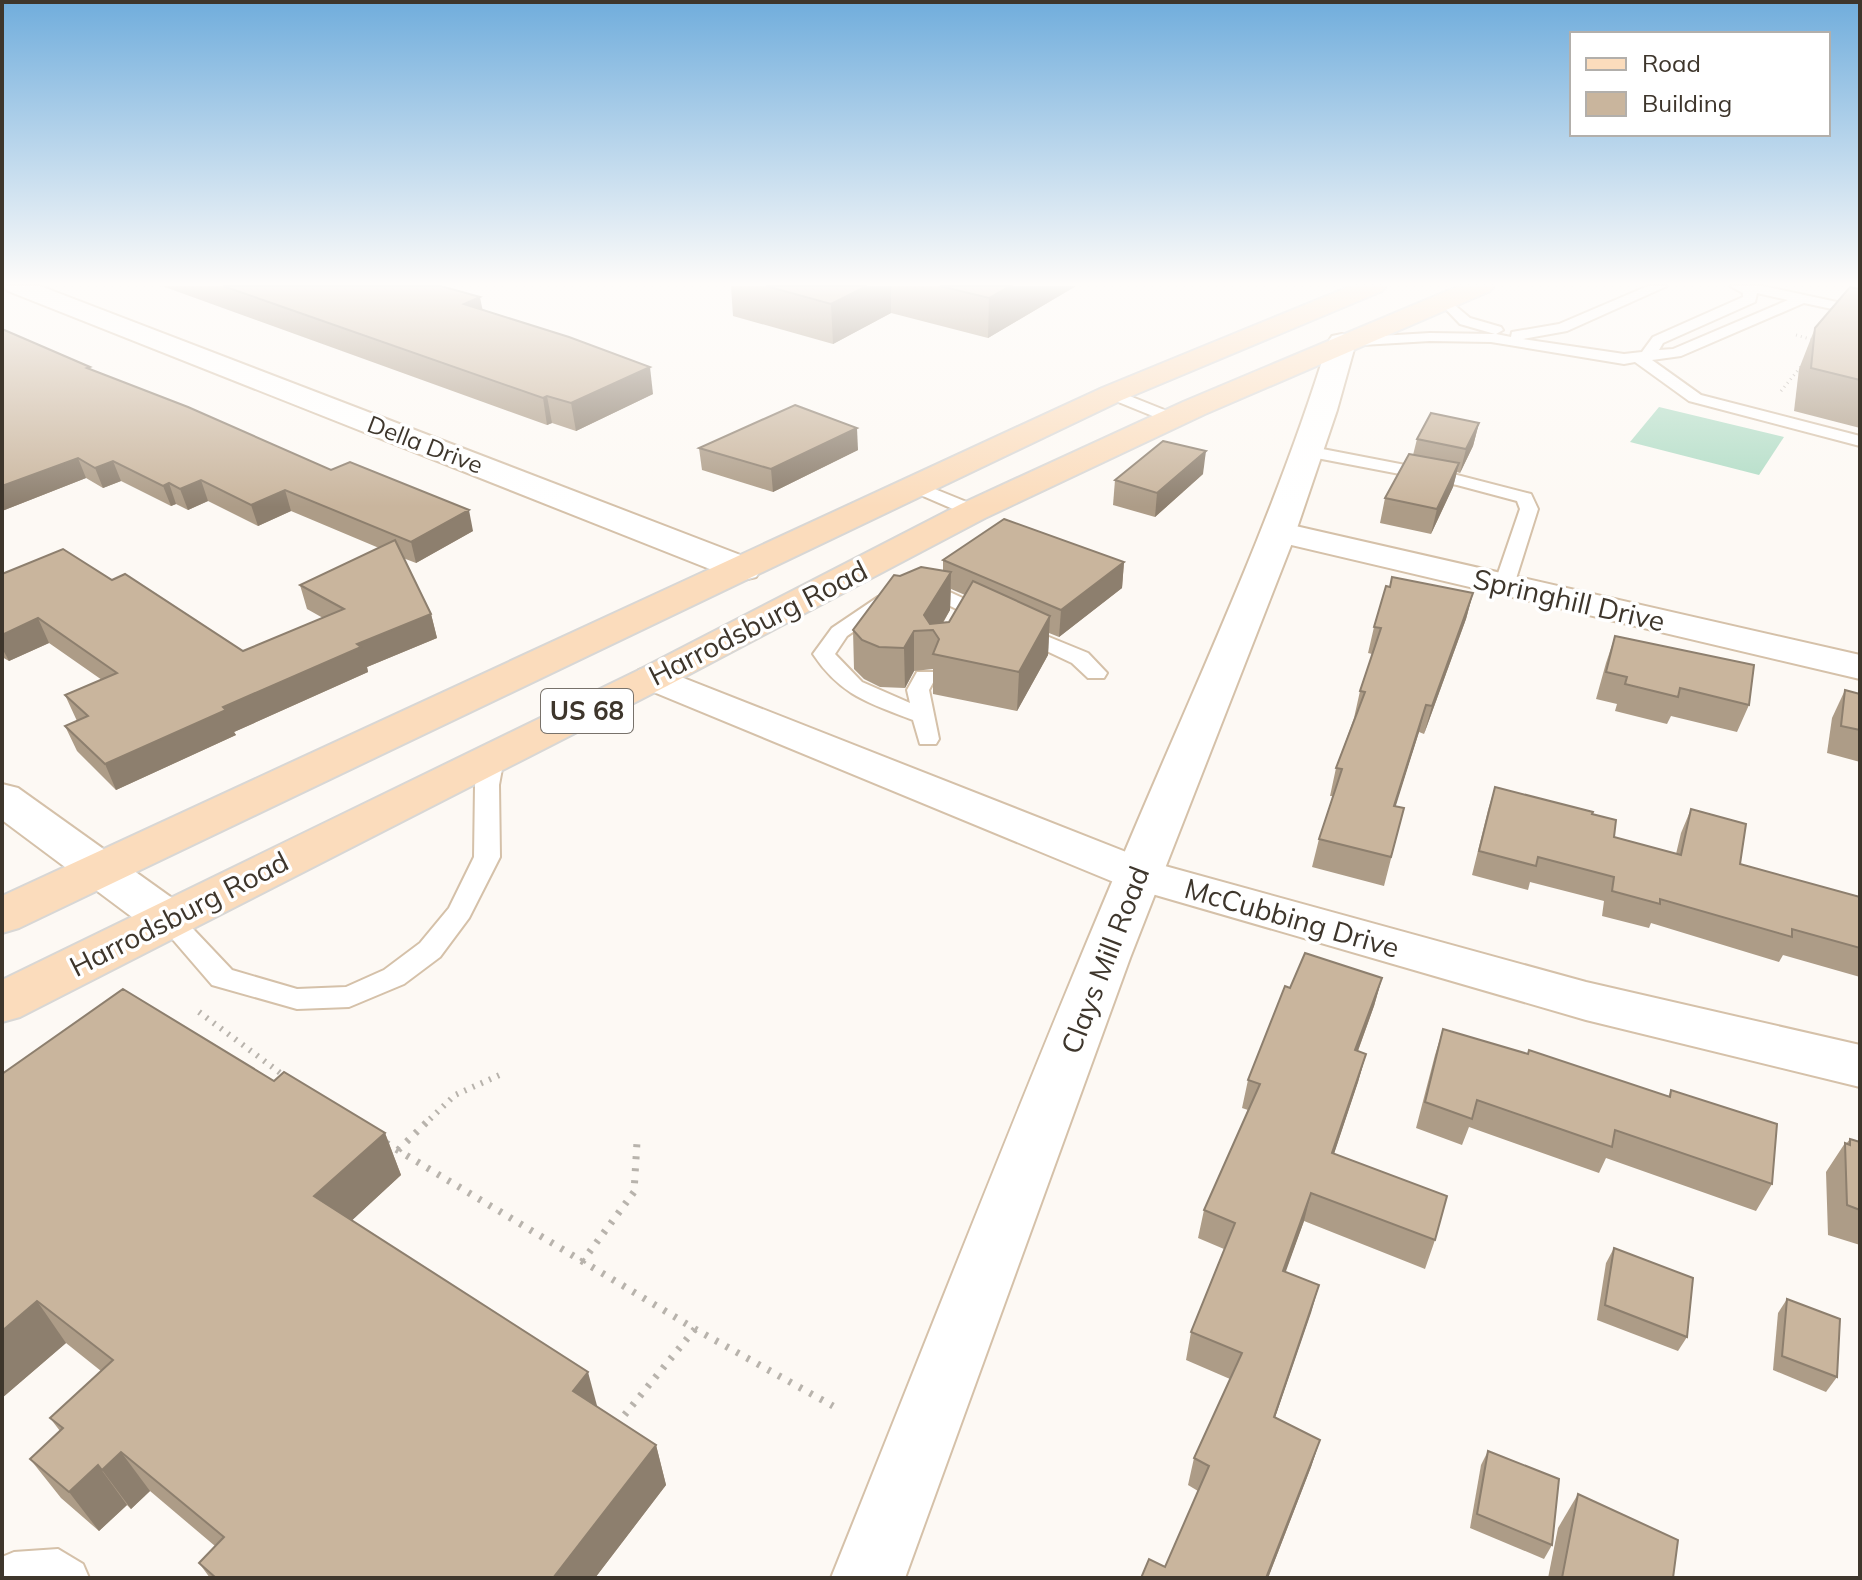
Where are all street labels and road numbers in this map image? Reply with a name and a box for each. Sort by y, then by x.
street label: Della Drive [363,408,487,480]
street label: Harrodsburg Road [643,552,873,693]
street label: Springhill Drive [1470,560,1668,639]
road number: US 68 [541,689,633,733]
street label: Harrodsburg Road [64,843,294,984]
street label: Clays Mill Road [1053,861,1156,1059]
street label: McCubbing Drive [1181,870,1403,965]

